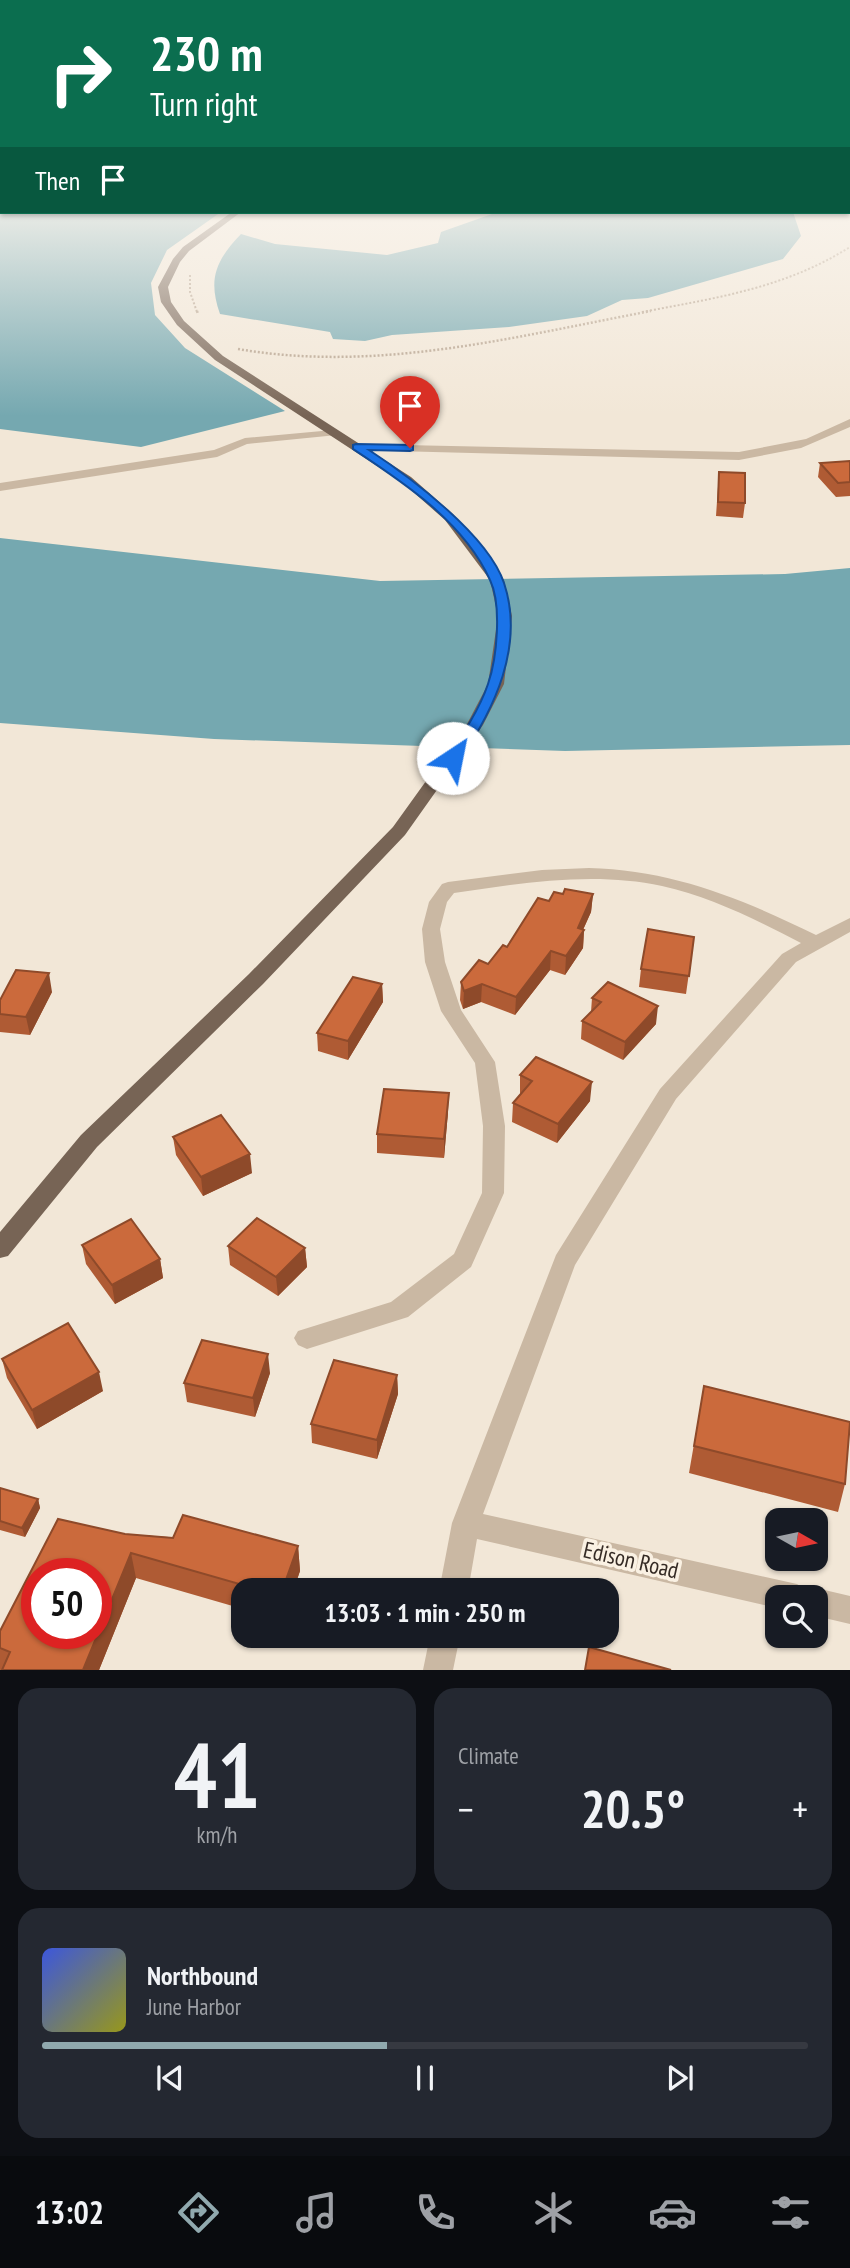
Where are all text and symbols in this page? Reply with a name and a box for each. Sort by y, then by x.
text: 230 m [150,21,263,85]
icon: right [35,28,126,119]
text: Turn right [150,83,258,125]
icon: arrive [94,161,132,199]
text: Then [35,164,80,197]
pin [380,376,440,448]
icon: arrive [391,387,429,425]
position arrow [416,721,490,795]
north arrow [765,1508,828,1572]
map controls [765,1508,828,1648]
street label: Edison Road [581,1535,682,1585]
speed limit sign: 50 [21,1558,112,1649]
button: search [765,1585,828,1648]
text: 13:03 · 1 min · 250 m [325,1596,525,1629]
text: 41 [174,1715,261,1833]
text: Climate [458,1741,519,1770]
text: 20.5° [581,1775,685,1842]
text: − [458,1784,474,1833]
text: + [792,1784,808,1833]
text: km/h [197,1820,237,1849]
text: Northbound [147,1959,258,1992]
text: June Harbor [147,1992,241,2021]
icon: previous [151,2059,189,2097]
icon: pause [406,2059,444,2097]
icon: next [661,2059,699,2097]
icon: directions [174,2188,223,2237]
icon: music [292,2188,341,2237]
icon: phone [411,2188,460,2237]
icon: climate [529,2188,578,2237]
icon: car [648,2188,697,2237]
icon: filters [766,2188,815,2237]
text: 13:02 [35,2191,104,2233]

